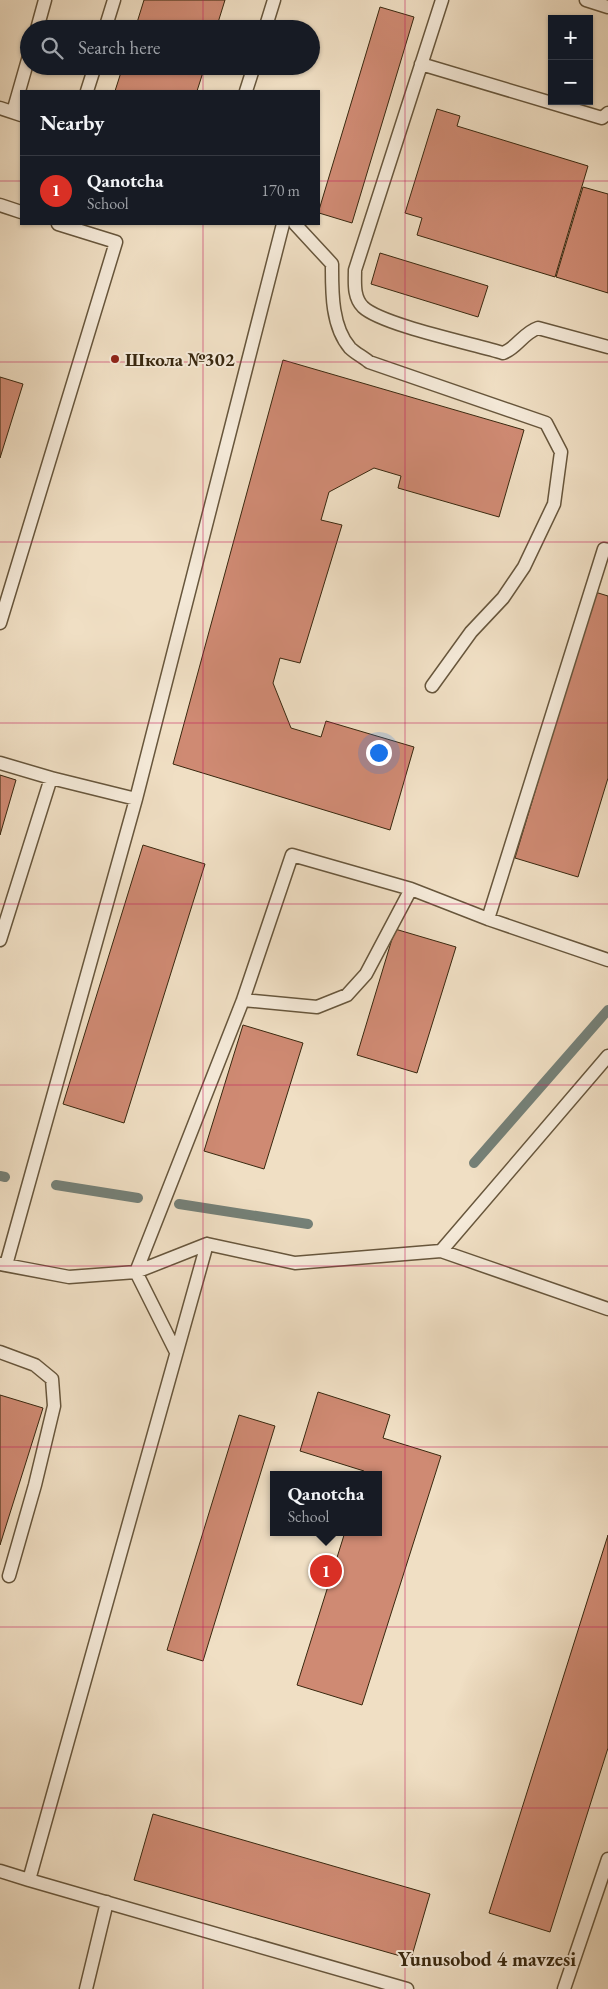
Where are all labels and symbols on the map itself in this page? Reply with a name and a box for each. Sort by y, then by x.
place label: Школа №302 [125,347,235,372]
marker: Школа №302 [109,353,121,365]
your location [366,740,392,766]
pin: 1 [310,1552,342,1590]
district label: Yunusobod 4 mavzesi [398,1946,576,1972]

